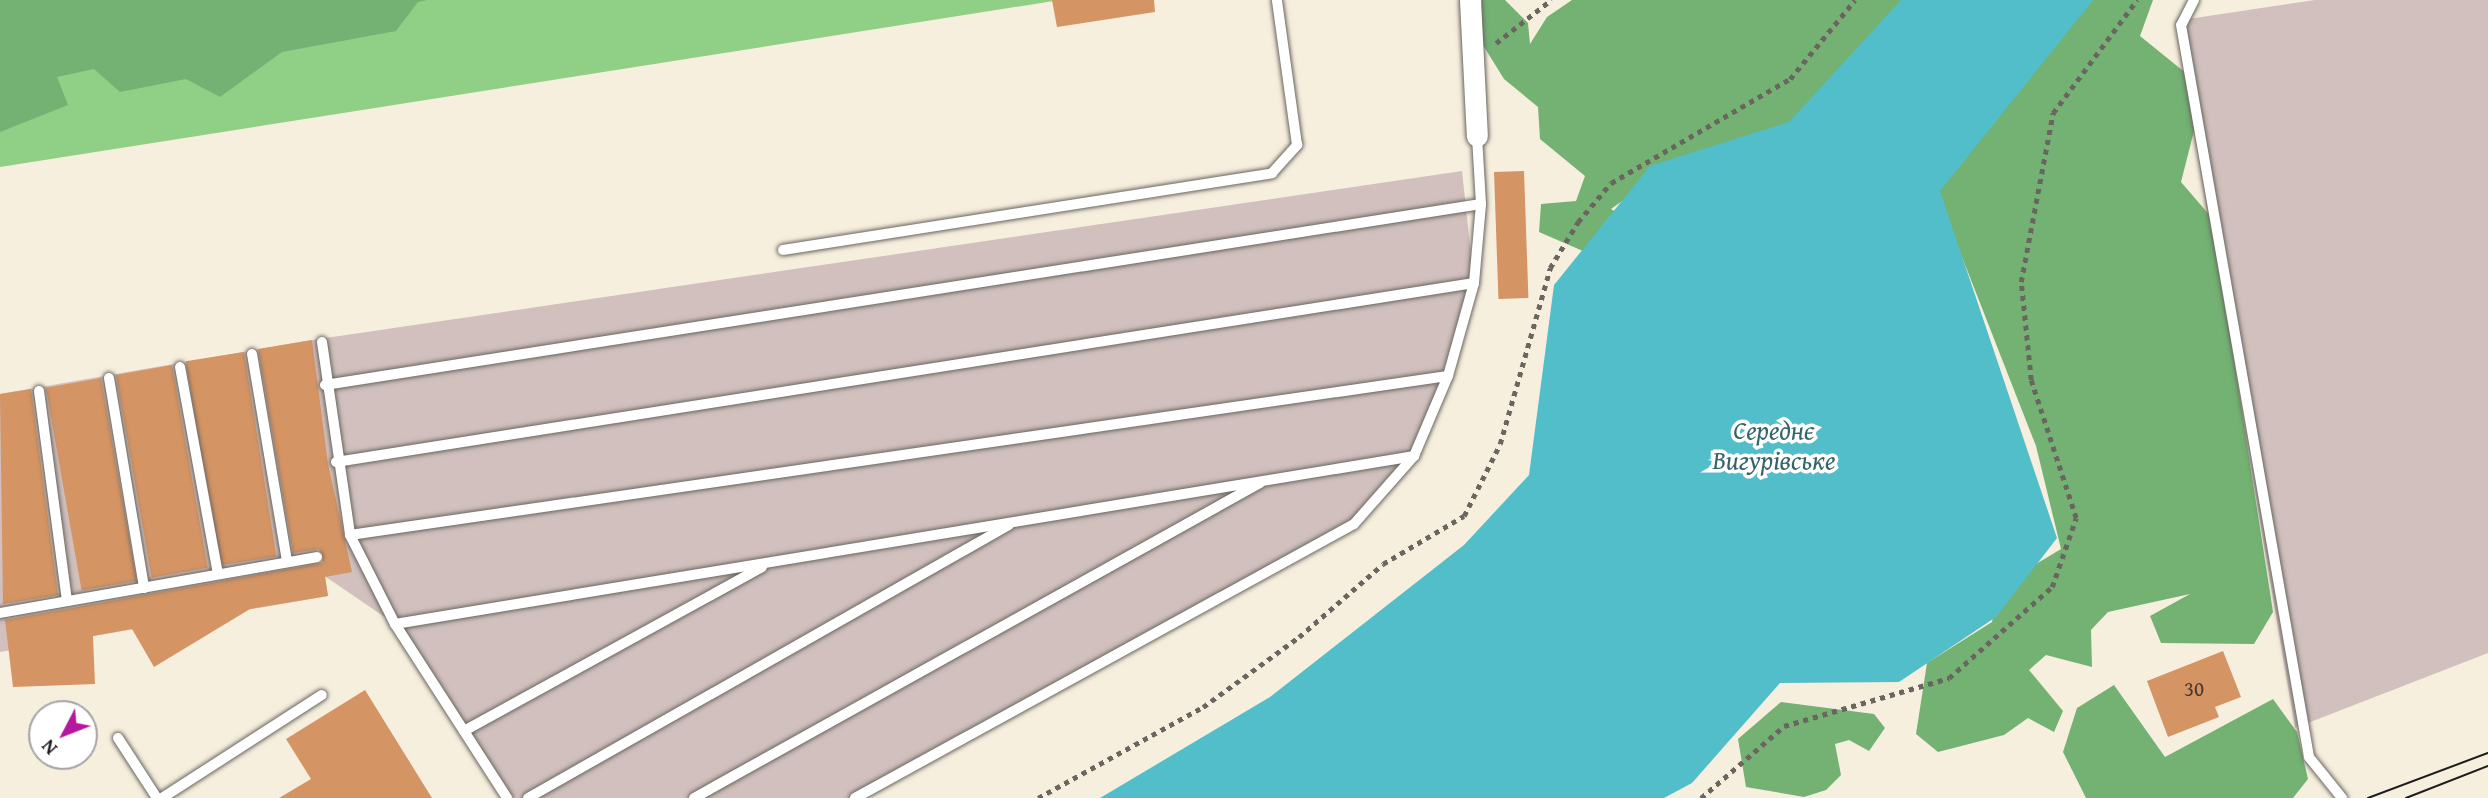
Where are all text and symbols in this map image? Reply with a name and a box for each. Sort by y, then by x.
water label: Середнє Вигурівське [1712,414,1836,476]
house number: 30 [2184,676,2204,702]
north arrow [28,700,98,770]
text: N [34,734,64,762]

